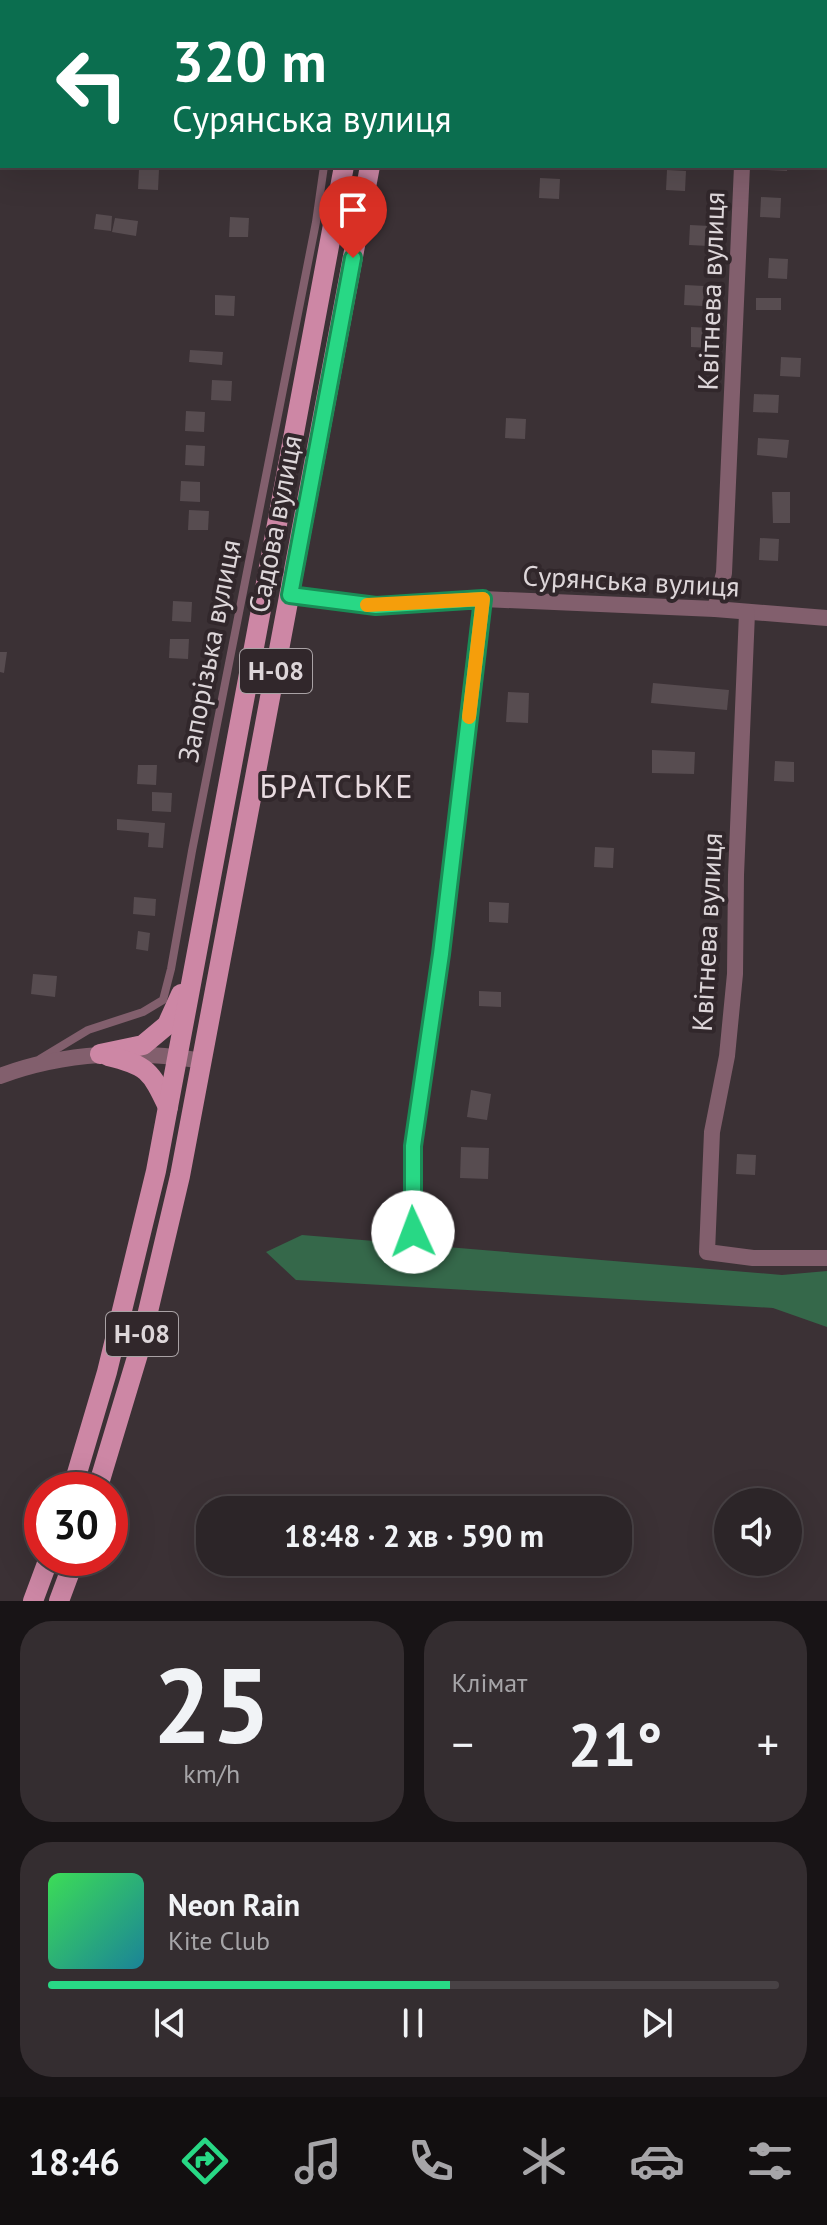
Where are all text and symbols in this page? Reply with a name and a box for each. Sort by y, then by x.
text: 320 m [172,25,327,97]
icon: left [40,32,144,136]
text: Сурянська вулиця [172,95,452,142]
pin [319,176,387,258]
icon: arrive [331,188,375,232]
street label: Квітнева вулиця [689,191,732,391]
street label: Садова вулиця [239,432,310,616]
street label: Запорізька вулиця [169,536,248,766]
street label: Сурянська вулиця [521,556,741,605]
road number: Н-08 [240,649,312,693]
district label: БРАТСЬКЕ [260,765,414,807]
street label: Квітнева вулиця [683,832,730,1032]
position arrow [371,1190,455,1274]
road number: Н-08 [106,1312,178,1356]
speed limit sign: 30 [24,1472,128,1576]
map controls [714,1488,802,1576]
button: sound [714,1488,802,1576]
text: 18:48 · 2 хв · 590 m [284,1516,544,1555]
text: 25 [153,1637,271,1772]
text: Клімат [452,1666,527,1699]
text: 21° [568,1705,662,1783]
text: − [452,1715,474,1772]
text: + [757,1715,779,1772]
text: km/h [183,1757,240,1790]
text: Neon Rain [168,1885,300,1924]
text: Kite Club [168,1924,270,1957]
icon: previous [148,2001,192,2045]
icon: pause [391,2001,435,2045]
icon: next [635,2001,679,2045]
icon: directions [177,2133,233,2189]
icon: music [290,2133,346,2189]
icon: phone [403,2133,459,2189]
icon: climate [516,2133,572,2189]
icon: car [629,2133,685,2189]
icon: filters [742,2133,798,2189]
text: 18:46 [29,2138,120,2185]

